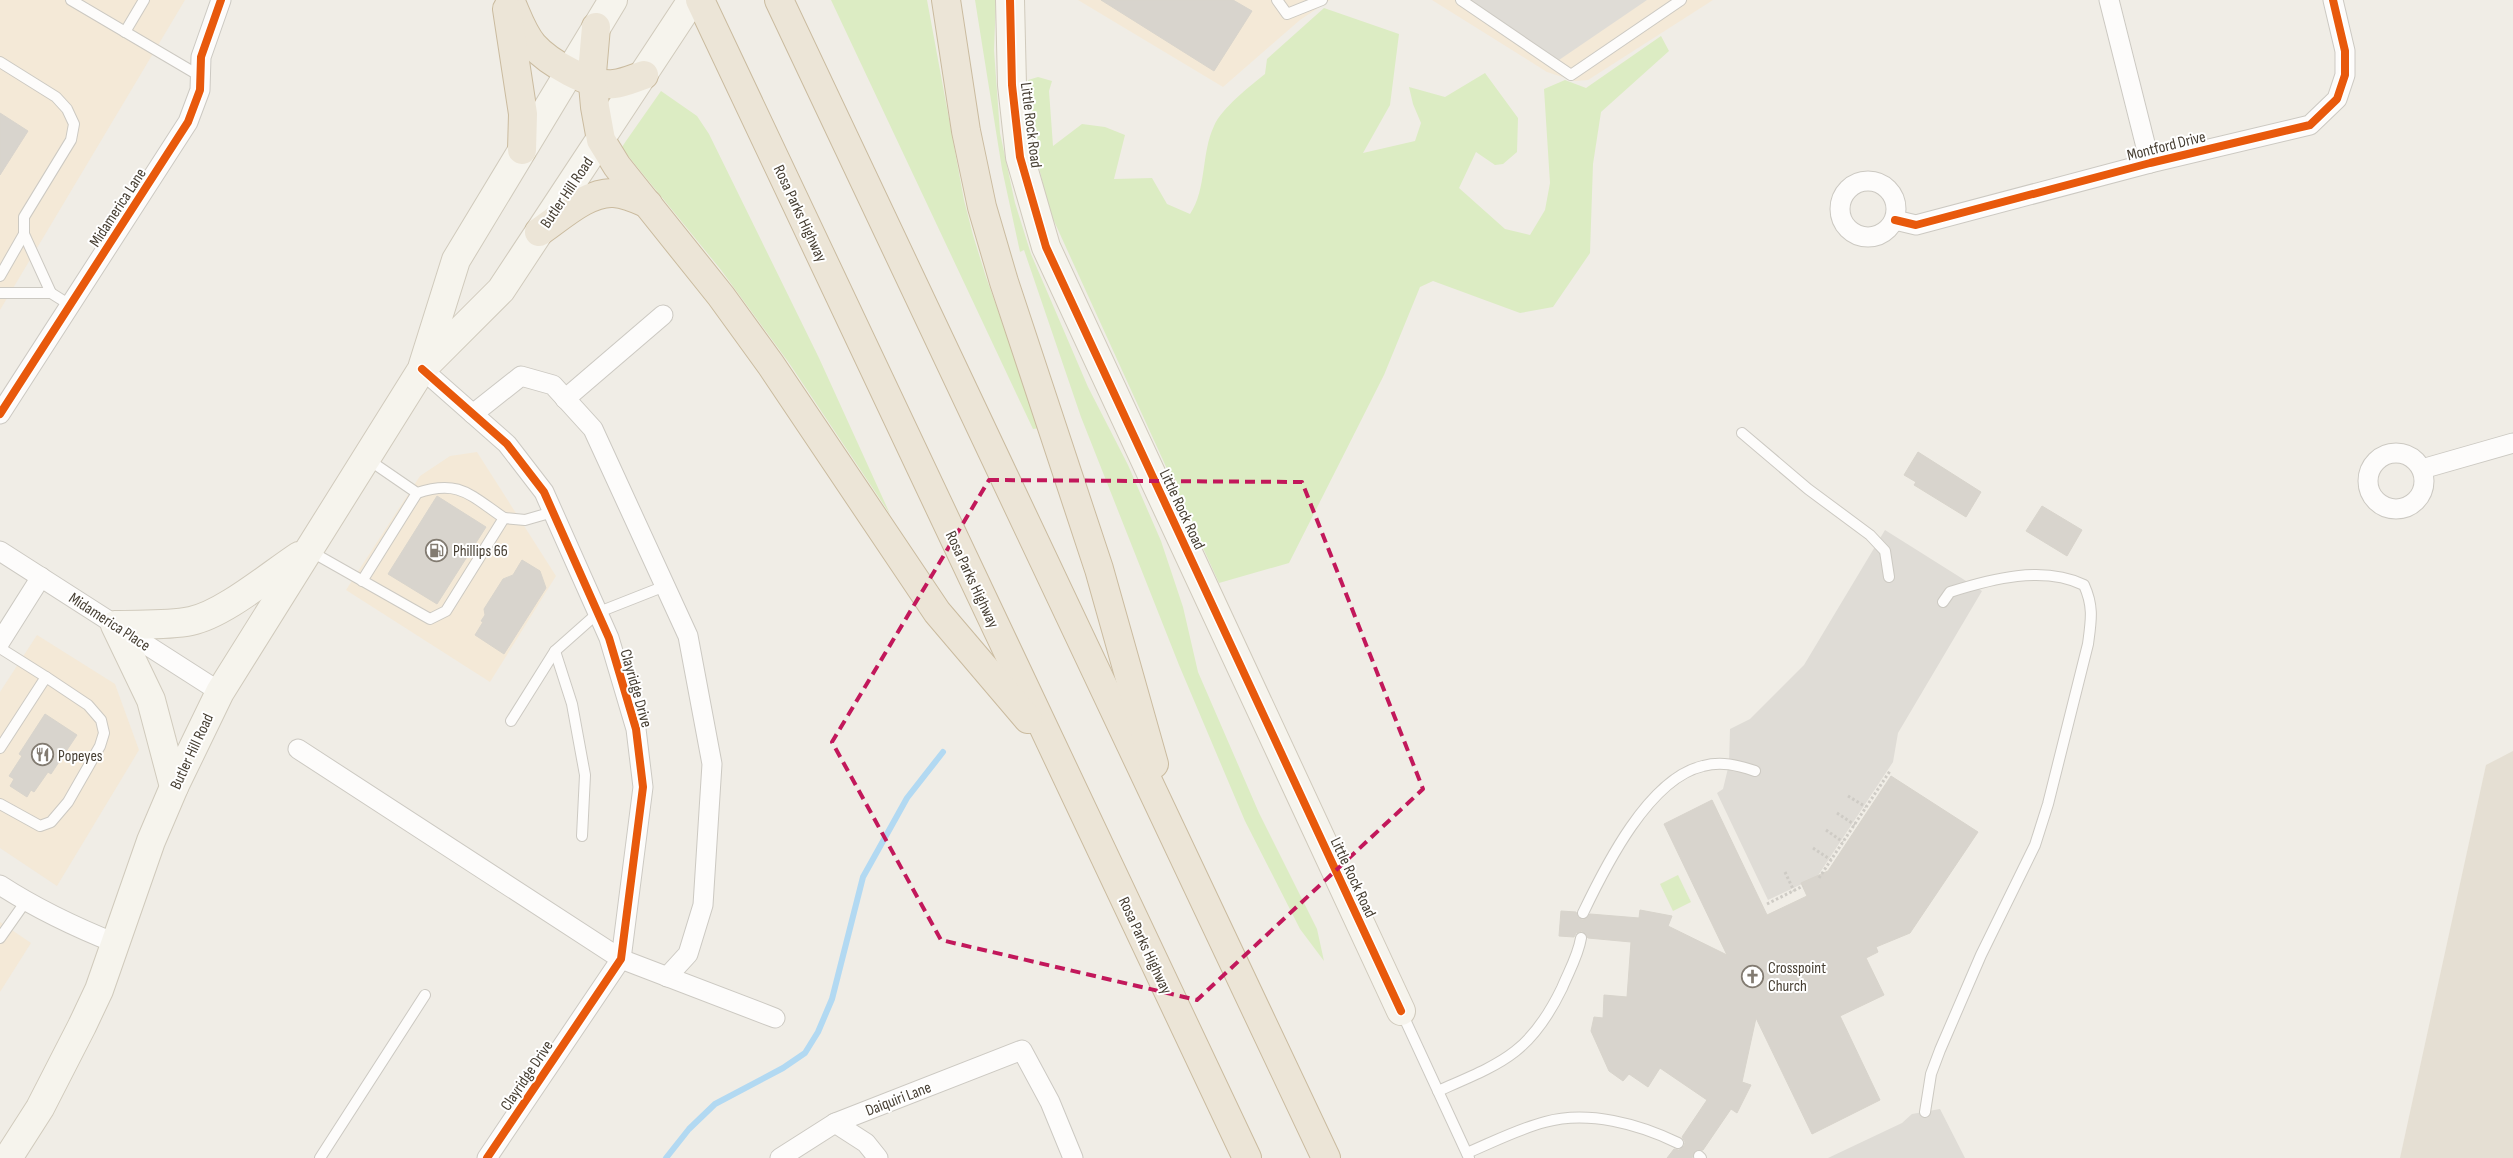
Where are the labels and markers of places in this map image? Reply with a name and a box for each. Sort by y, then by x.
fuel station icon: Phillips 66 [425,538,449,562]
place label: Phillips 66 [453,542,508,561]
restaurant icon: Popeyes [30,743,54,767]
place label: Popeyes [58,747,103,766]
place label: Crosspoint Church [1768,959,1826,996]
church icon: Crosspoint Church [1740,964,1764,988]

